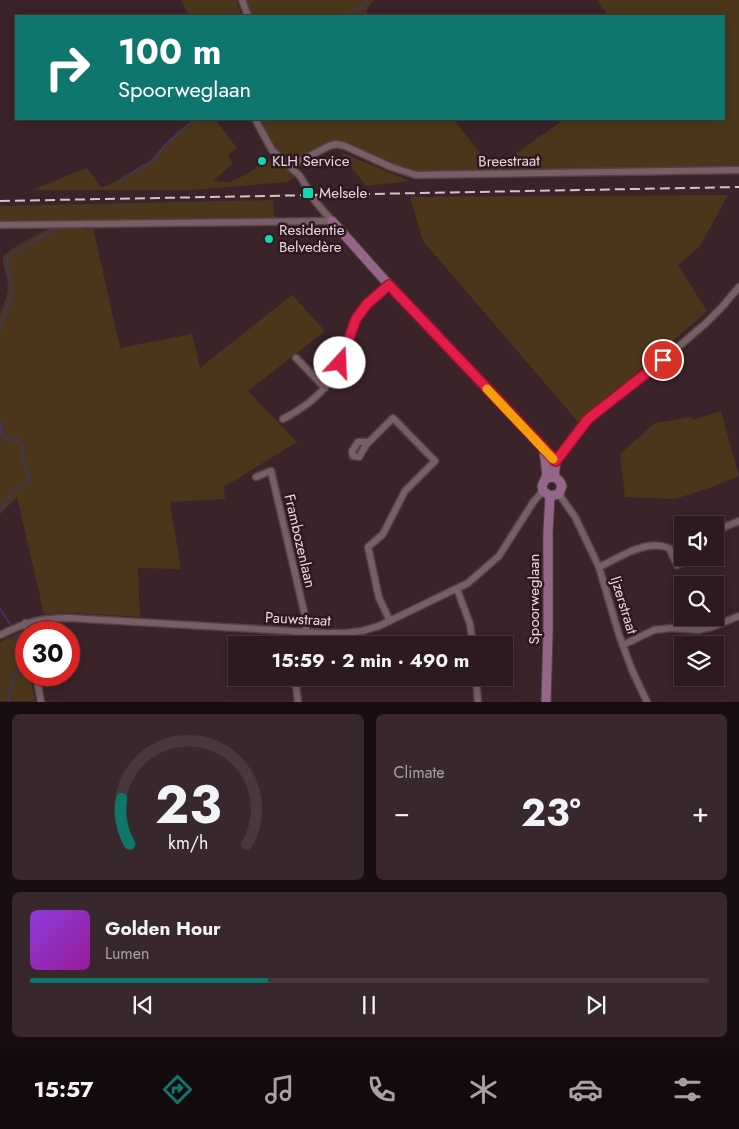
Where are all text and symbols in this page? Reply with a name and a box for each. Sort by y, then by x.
text: 100 m [118,27,221,77]
icon: right [35,35,100,100]
text: Spoorweglaan [118,73,251,105]
street label: Breestraat [478,149,540,173]
place label: KLH Service [272,150,350,172]
marker: KLH Service [256,155,268,167]
place label: Melsele [319,182,368,204]
marker: Melsele [301,186,315,200]
place label: Residentie Belvedère [279,219,345,258]
marker: Residentie Belvedère [263,233,275,245]
position arrow [313,336,365,388]
pin [642,339,684,381]
icon: arrive [649,346,677,374]
street label: Frambozenlaan [279,492,321,590]
map controls [674,516,724,686]
button: sound [674,516,724,566]
street label: Spoorweglaan [523,554,545,644]
street label: Ijzerstraat [605,573,643,637]
button: search [674,576,724,626]
street label: Pauwstraat [265,606,332,632]
speed limit sign: 30 [15,621,80,686]
button: layers [674,636,724,686]
text: 15:59 · 2 min · 490 m [272,647,469,674]
text: Climate [394,761,445,784]
text: 23 [155,767,221,843]
text: 23° [521,785,581,840]
text: − [394,792,410,833]
text: + [692,792,709,833]
text: km/h [168,830,208,856]
text: Golden Hour [105,915,221,942]
text: Lumen [105,942,149,965]
icon: previous [129,991,157,1019]
icon: pause [355,991,383,1019]
icon: next [582,991,610,1019]
icon: directions [160,1072,195,1107]
icon: music [262,1072,297,1107]
icon: phone [364,1072,399,1107]
icon: climate [466,1072,501,1107]
icon: car [568,1072,603,1107]
icon: filters [670,1072,705,1107]
text: 15:57 [34,1073,93,1105]

